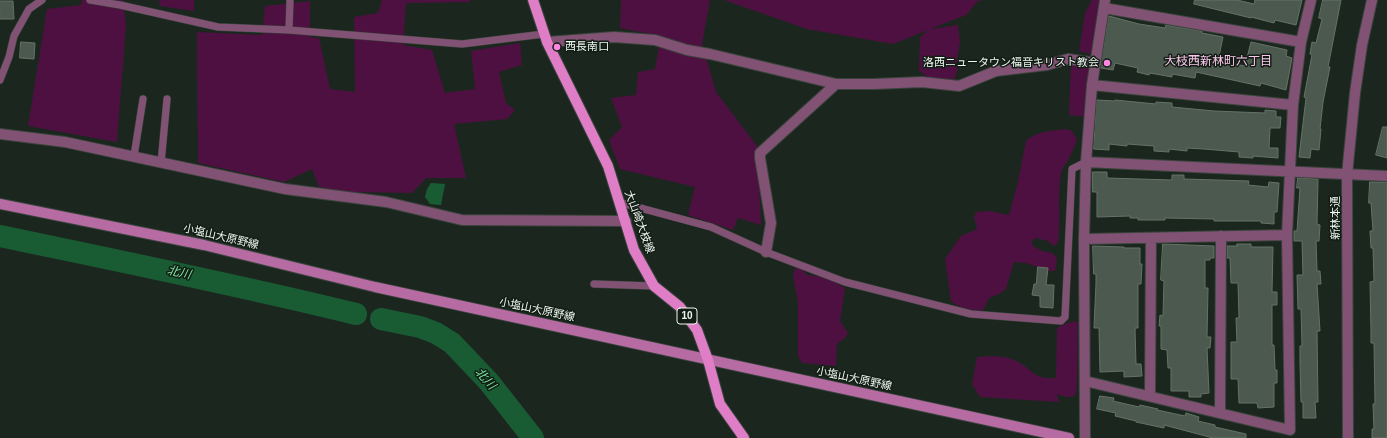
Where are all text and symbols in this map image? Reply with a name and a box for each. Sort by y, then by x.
place label: 西長南口 [565,40,609,54]
marker: 西長南口 [552,42,562,52]
district label: 大枝西新林町六丁目 [1164,55,1272,69]
place label: 洛西ニュータウン福音キリスト教会 [923,56,1099,70]
marker: 洛西ニュータウン福音キリスト教会 [1102,58,1112,68]
street label: 大山崎大枝線 [622,189,656,255]
street label: 新林本通 [1329,196,1343,240]
street label: 小塩山大原野線 [182,222,260,252]
water label: 北川 [166,263,192,283]
street label: 小塩山大原野線 [498,296,576,324]
road number: 10 [677,308,697,324]
water label: 北川 [472,365,498,393]
street label: 小塩山大原野線 [815,365,893,393]

